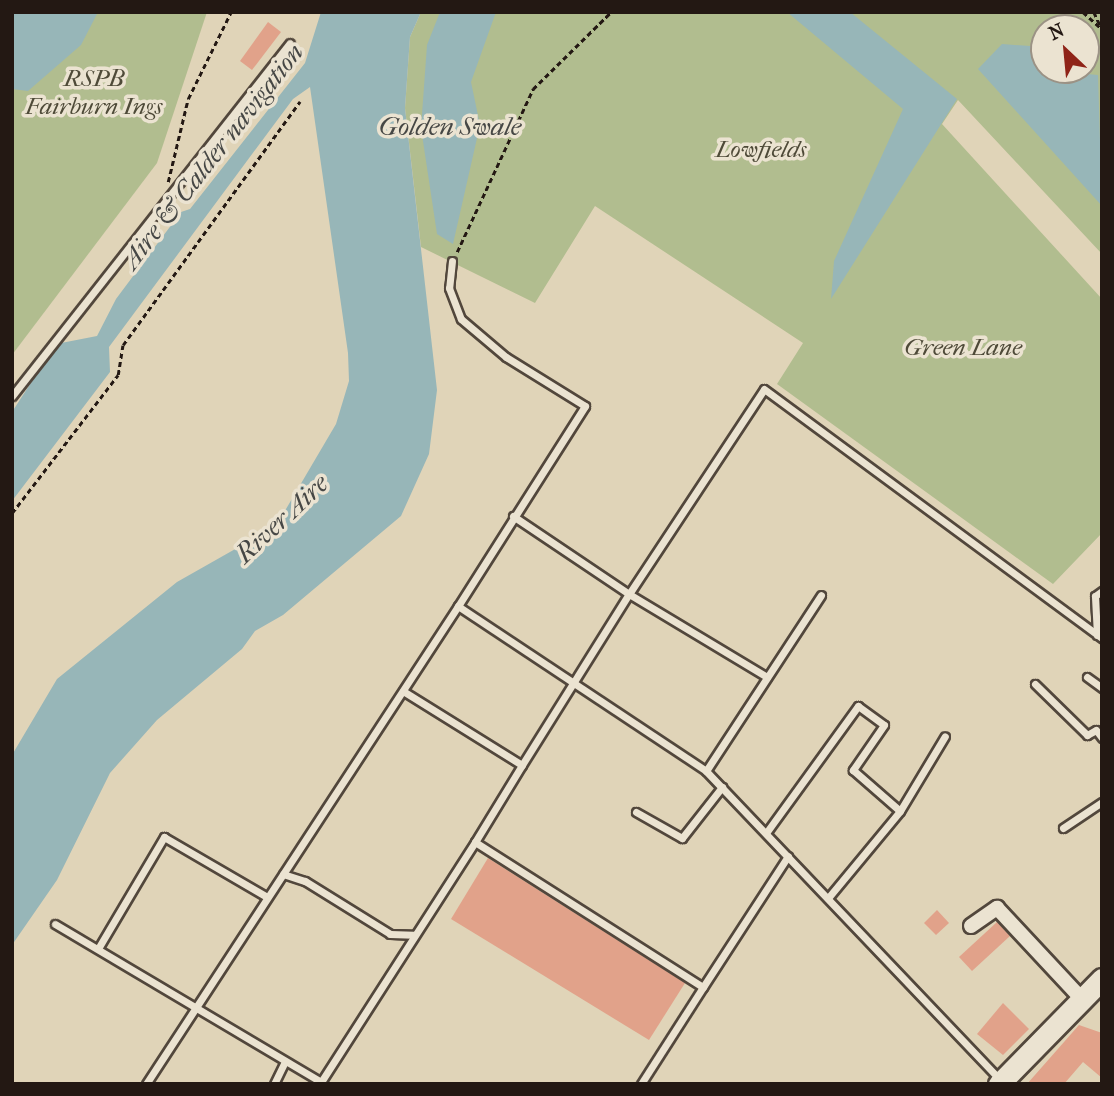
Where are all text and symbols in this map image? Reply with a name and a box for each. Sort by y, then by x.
north arrow [1030,14,1100,84]
text: N [1045,19,1068,45]
water label: Aire & Calder navigation [116,37,310,275]
park label: RSPB Fairburn Ings [26,65,162,121]
water label: Golden Swale [379,111,521,143]
park label: Lowfields [716,136,806,164]
park label: Green Lane [904,334,1022,362]
water label: River Aire [229,468,335,570]

